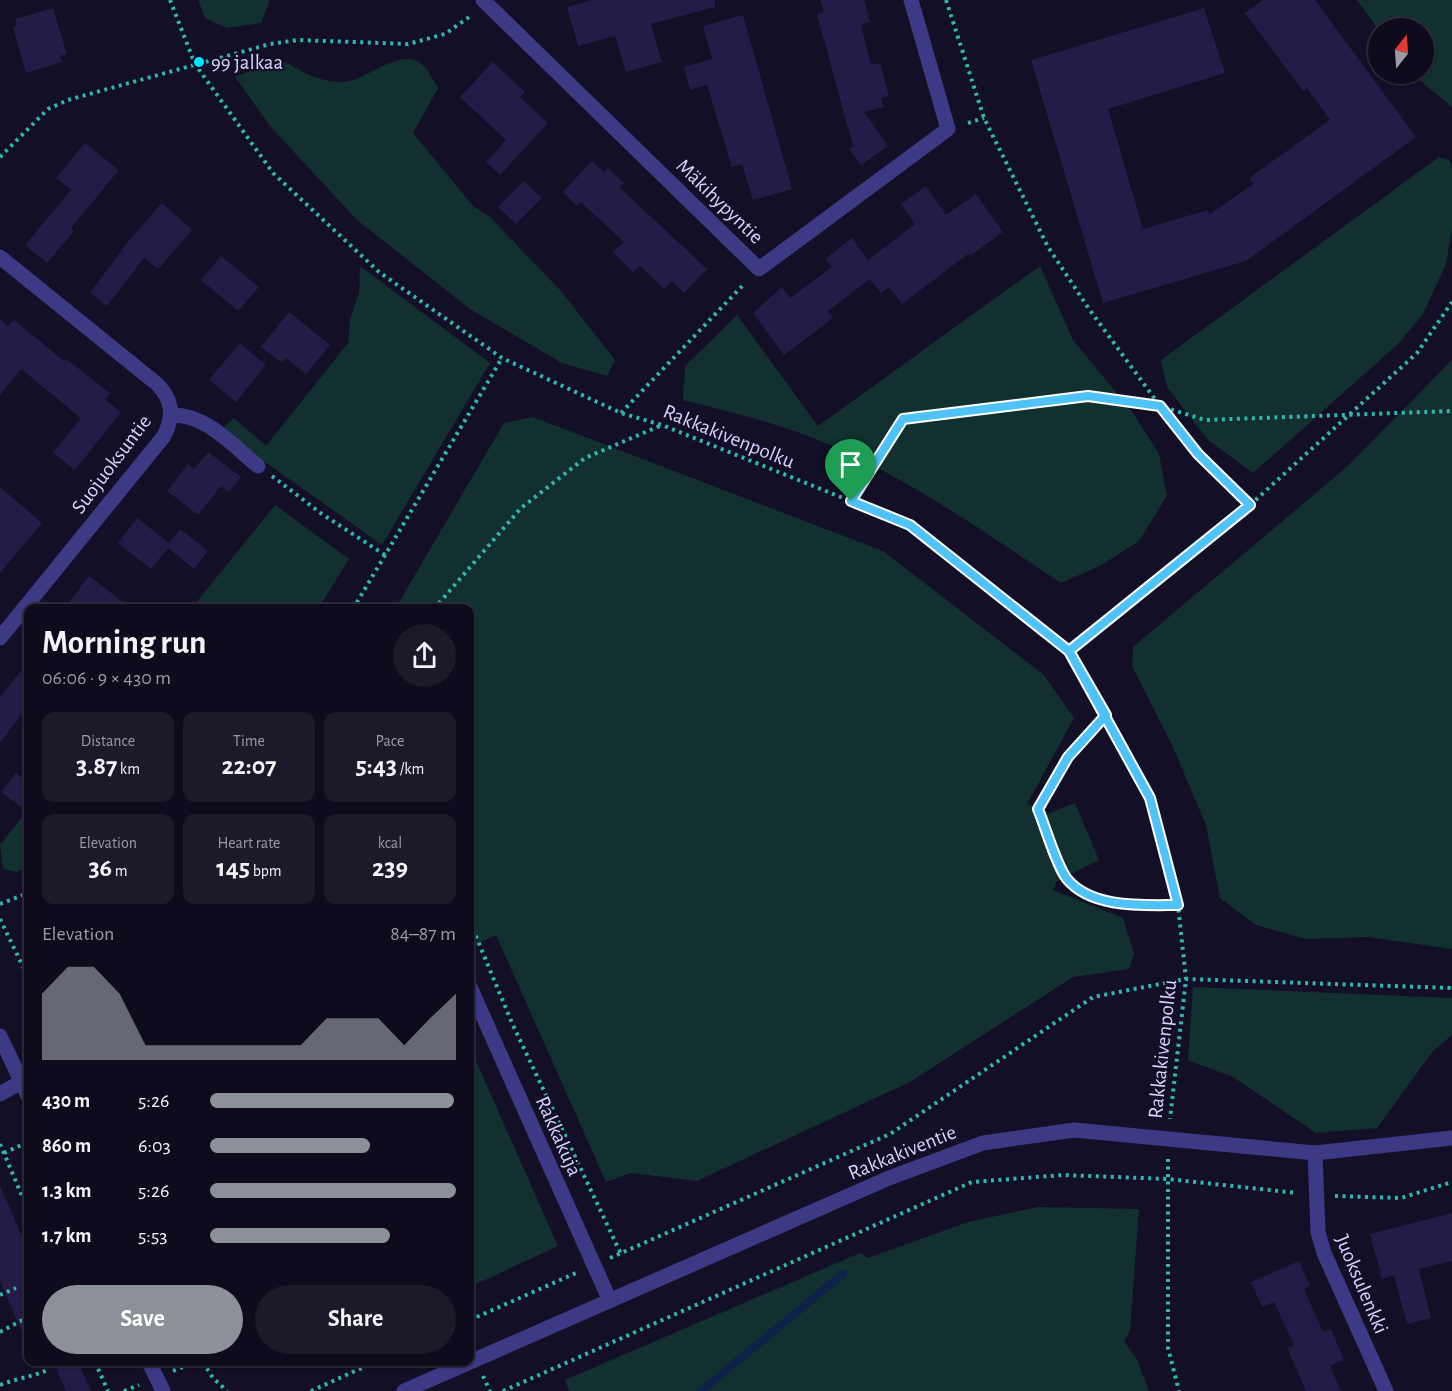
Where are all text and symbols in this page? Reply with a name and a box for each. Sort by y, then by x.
north arrow [1368,18,1434,84]
map controls [1368,18,1434,84]
place label: 99 jalkaa [211,52,284,73]
marker: 99 jalkaa [192,55,206,69]
street label: Mäkihypyntie [672,155,767,248]
street label: Rakkakivenpolku [660,401,798,472]
street label: Suojuoksuntie [68,411,155,518]
pin [825,439,876,501]
icon: arrive [834,448,867,481]
button: share [393,624,456,687]
text: Morning run [42,627,206,660]
text: 06:06 · 9 × 430 m [42,668,171,688]
text: Distance [81,733,135,749]
text: Time [233,733,265,749]
text: Pace [376,733,404,749]
text: 3.87 [76,753,117,779]
text: 22:07 [221,753,277,779]
text: 5:43 [356,753,397,779]
text: km [117,761,140,777]
text: /km [397,761,424,777]
text: Elevation [79,835,137,851]
text: Heart rate [218,835,280,851]
text: kcal [378,835,402,851]
text: 36 [88,855,112,881]
text: 145 [216,855,250,881]
text: 239 [372,855,408,881]
text: m [112,863,128,879]
text: bpm [250,863,282,879]
text: Elevation [42,924,114,944]
text: 84–87 m [390,924,456,944]
street label: Rakkakivenpolku [1145,978,1180,1120]
text: 430 m [42,1091,90,1111]
text: 5:26 [138,1091,169,1111]
street label: Rakkakuja [532,1093,586,1180]
street label: Rakkakiventie [845,1121,959,1184]
text: 860 m [42,1136,91,1156]
text: 6:03 [138,1136,171,1156]
text: 1.3 km [42,1181,91,1201]
text: 5:26 [138,1181,169,1201]
text: 1.7 km [42,1226,91,1246]
text: 5:53 [138,1226,168,1246]
street label: Juoksulenkki [1331,1232,1392,1337]
button: Save [42,1285,243,1354]
button: Share [255,1285,456,1354]

